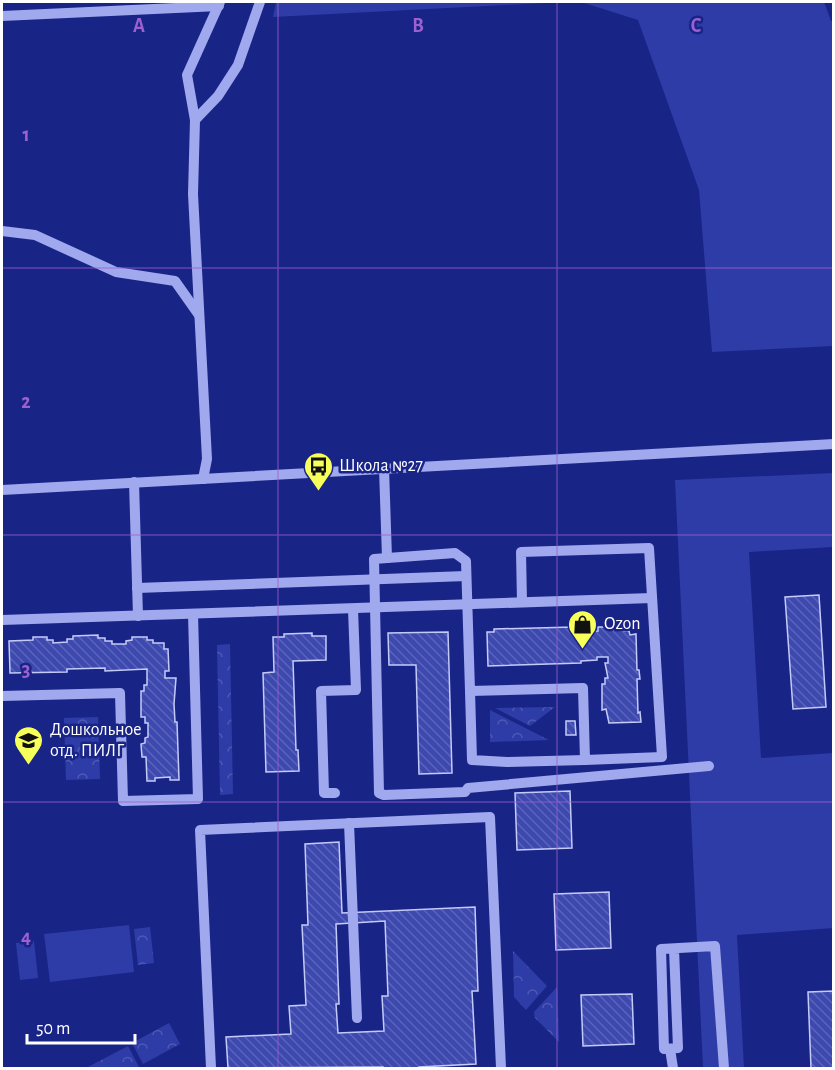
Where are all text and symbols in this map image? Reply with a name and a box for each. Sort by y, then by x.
text: A [133,16,145,36]
text: B [412,16,424,36]
text: C [691,16,702,36]
text: 1 [22,125,30,145]
text: 2 [21,392,31,412]
bus stop icon: Школа №27 [302,450,334,492]
place label: Школа №27 [339,457,423,475]
shop icon: Ozon [567,608,599,650]
place label: Ozon [604,615,641,633]
text: 3 [22,660,30,680]
place label: Дошкольное отд. ПИЛГ [50,721,142,760]
school or university icon: Дошкольное отд. ПИЛГ [13,724,45,766]
text: 4 [21,927,31,947]
scale bar [27,1007,135,1045]
text: 50 m [36,1020,70,1038]

